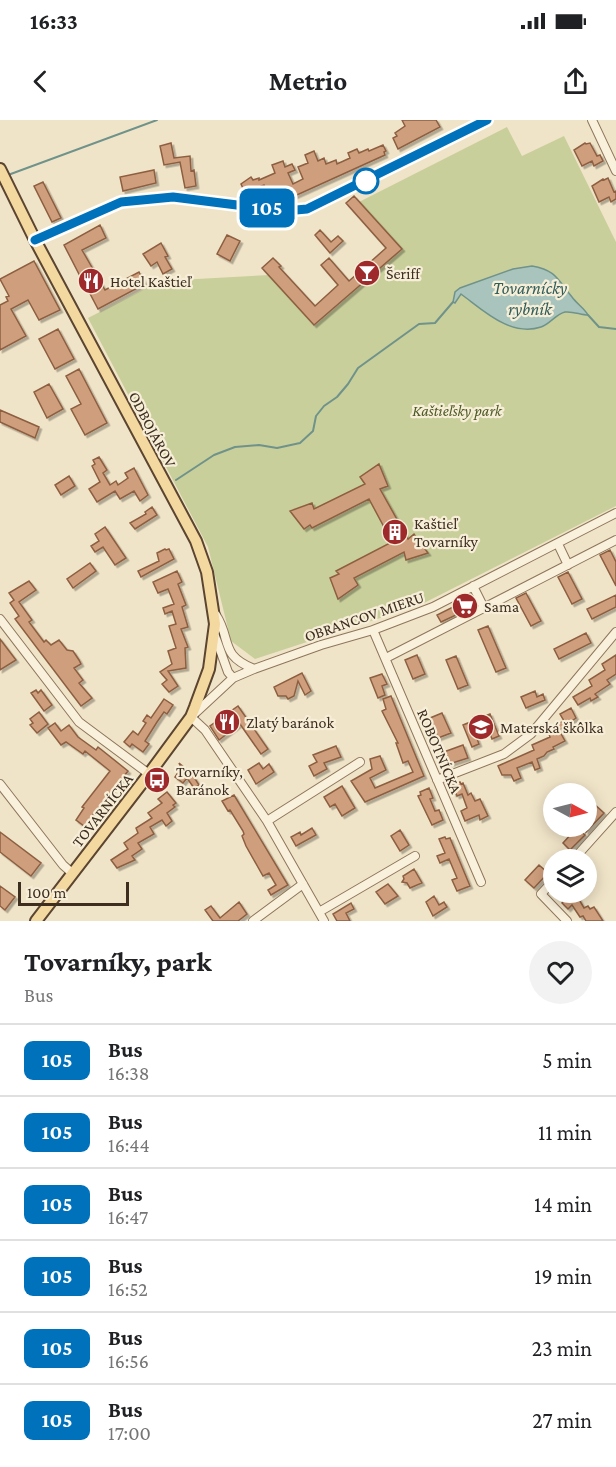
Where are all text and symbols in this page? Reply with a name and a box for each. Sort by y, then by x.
text: 16:33 [30,9,78,34]
icon: back [24,65,57,98]
icon: share [559,65,592,98]
text: Metrio [269,66,347,96]
unlabelled marker [353,168,379,194]
line badge: 105 [232,188,302,227]
text: 105 [252,196,282,220]
bar icon: Šeriff [352,258,382,288]
place label: Šeriff [386,265,421,282]
restaurant icon: Hotel Kaštieľ [76,266,106,296]
place label: Hotel Kaštieľ [110,273,192,290]
water label: Tovarnícky rybník [493,278,568,319]
street label: ODBOJÁROV [125,389,180,471]
park label: Kaštieľsky park [412,402,503,420]
place label: Kaštieľ Tovarníky [414,515,479,551]
building icon: Kaštieľ Tovarníky [380,517,410,547]
street label: OBRANCOV MIERU [302,588,426,645]
supermarket icon: Sama [450,591,480,621]
place label: Sama [484,598,520,615]
street label: ROBOTNÍCKA [414,706,465,797]
restaurant icon: Zlatý baránok [212,707,242,737]
school or university icon: Materská škôlka [466,712,496,742]
place label: Zlatý baránok [246,714,334,732]
place label: Materská škôlka [500,719,604,736]
place label: Tovarníky, Baránok [176,763,243,798]
bus stop icon: Tovarníky, Baránok [142,765,172,795]
street label: TOVARNÍCKA [69,770,137,850]
north arrow [543,783,597,837]
map controls [543,783,597,903]
button: layers [543,849,597,903]
scale bar [18,879,129,906]
text: 100 m [27,884,66,901]
button: heart [529,941,592,1004]
text: Tovarníky, park [24,946,212,977]
text: Bus [24,984,53,1006]
text: Bus [108,1037,142,1062]
text: 105 [42,1048,72,1072]
text: 5 min [542,1048,592,1073]
text: 16:38 [108,1062,150,1084]
text: Bus [108,1109,142,1134]
text: 105 [42,1120,72,1144]
text: 11 min [538,1120,592,1145]
text: 16:44 [108,1134,150,1156]
text: Bus [108,1181,142,1206]
text: 105 [42,1192,72,1216]
text: 14 min [534,1192,592,1217]
text: 16:47 [108,1206,148,1228]
text: Bus [108,1253,142,1278]
text: 105 [42,1264,72,1288]
text: 19 min [534,1264,592,1289]
text: 16:52 [108,1278,148,1300]
text: Bus [108,1325,142,1350]
text: 105 [42,1336,72,1360]
text: 23 min [532,1336,592,1361]
text: 16:56 [108,1350,149,1372]
text: Bus [108,1397,142,1422]
text: 105 [42,1408,72,1432]
text: 27 min [532,1408,592,1433]
text: 17:00 [108,1422,151,1444]

